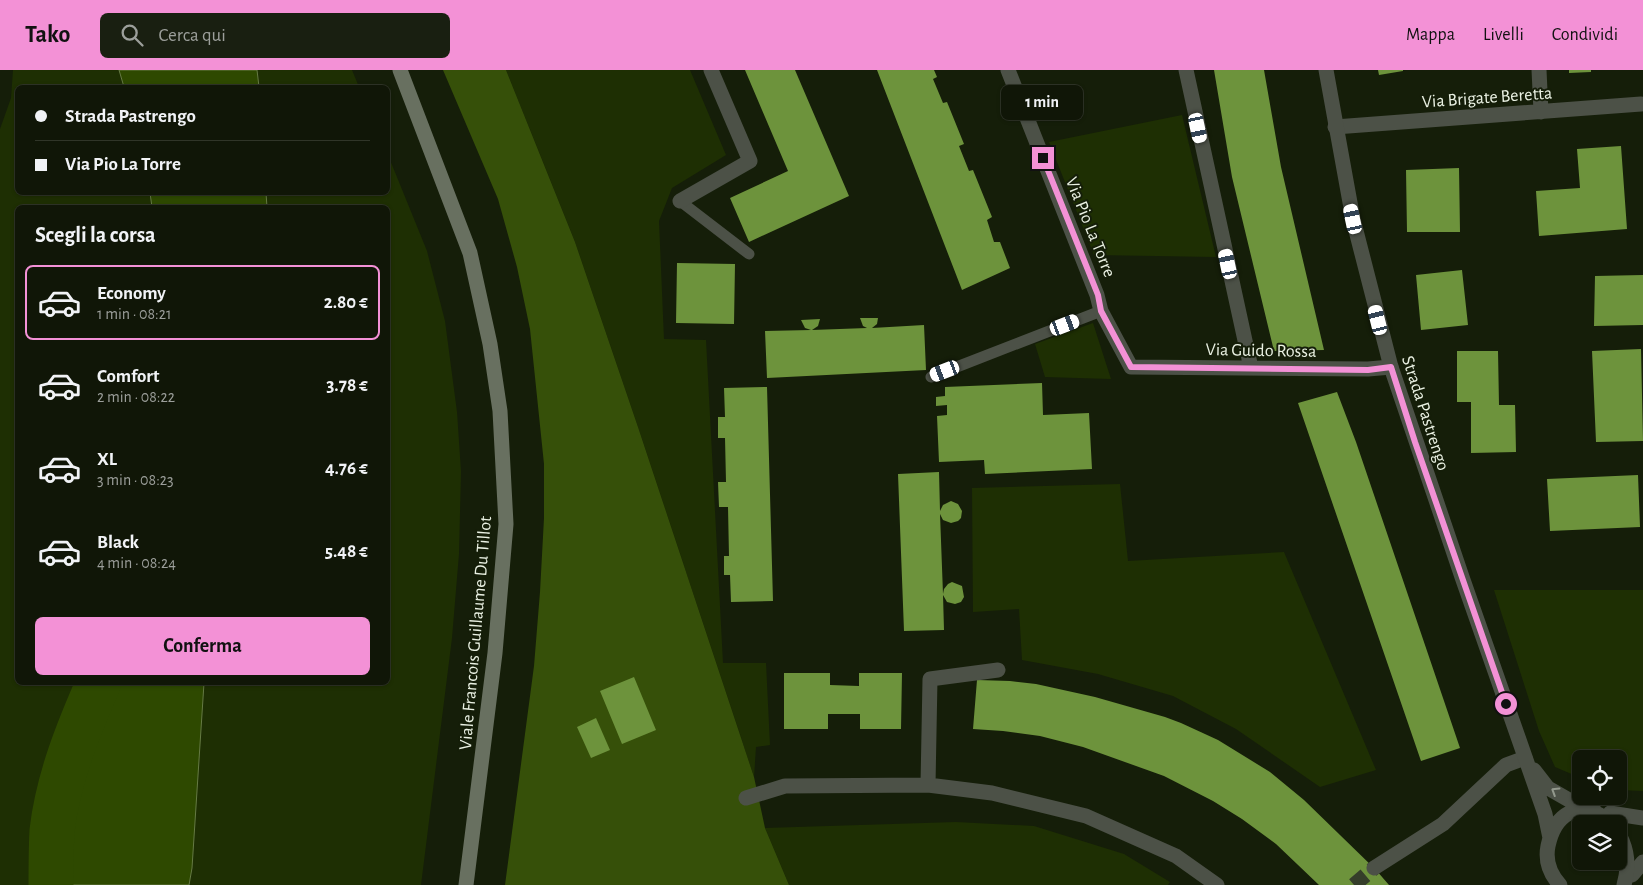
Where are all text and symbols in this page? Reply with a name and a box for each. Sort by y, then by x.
search box [100,13,450,58]
icon: search [118,21,146,49]
text: Tako [25,23,70,47]
text: Cerca qui [158,26,226,45]
text: Mappa [1406,26,1455,44]
text: Livelli [1483,26,1524,44]
text: Condividi [1552,26,1618,44]
street label: Via Brigate Beretta [1421,84,1553,112]
callout: 1 min [1002,86,1084,121]
text: 1 min [1025,94,1059,110]
text: Strada Pastrengo [65,107,196,126]
car [1187,112,1208,144]
route end [1032,147,1054,169]
text: Via Pio La Torre [65,155,181,174]
street label: Via Pio La Torre [1062,175,1118,280]
car [1342,203,1363,235]
text: Scegli la corsa [35,224,156,246]
car [1217,248,1238,280]
icon: car [37,280,82,325]
text: Economy [97,284,166,303]
text: 2.80 € [324,293,368,312]
car [1367,304,1388,336]
text: 1 min · 08:21 [97,306,172,322]
car [1048,313,1081,337]
street label: Via Guido Rossa [1205,341,1316,361]
street label: Strada Pastrengo [1398,354,1452,473]
car [928,359,961,383]
icon: car [37,363,82,408]
text: Comfort [97,367,159,386]
text: 3.78 € [326,376,368,395]
text: 2 min · 08:22 [97,389,175,405]
icon: car [37,446,82,491]
text: XL [97,450,117,469]
text: 4.76 € [325,459,368,478]
text: 3 min · 08:23 [97,472,174,488]
street label: Viale Francois Guillaume Du Tillot [457,515,495,751]
icon: car [37,529,82,574]
text: Black [97,533,139,552]
text: 5.48 € [325,542,368,561]
text: 4 min · 08:24 [97,555,176,571]
button: Conferma [35,617,370,675]
route start [1495,693,1517,715]
map controls [1572,750,1627,870]
button: locate [1572,750,1627,805]
one-way arrow [1551,788,1560,798]
button: layers [1572,815,1627,870]

